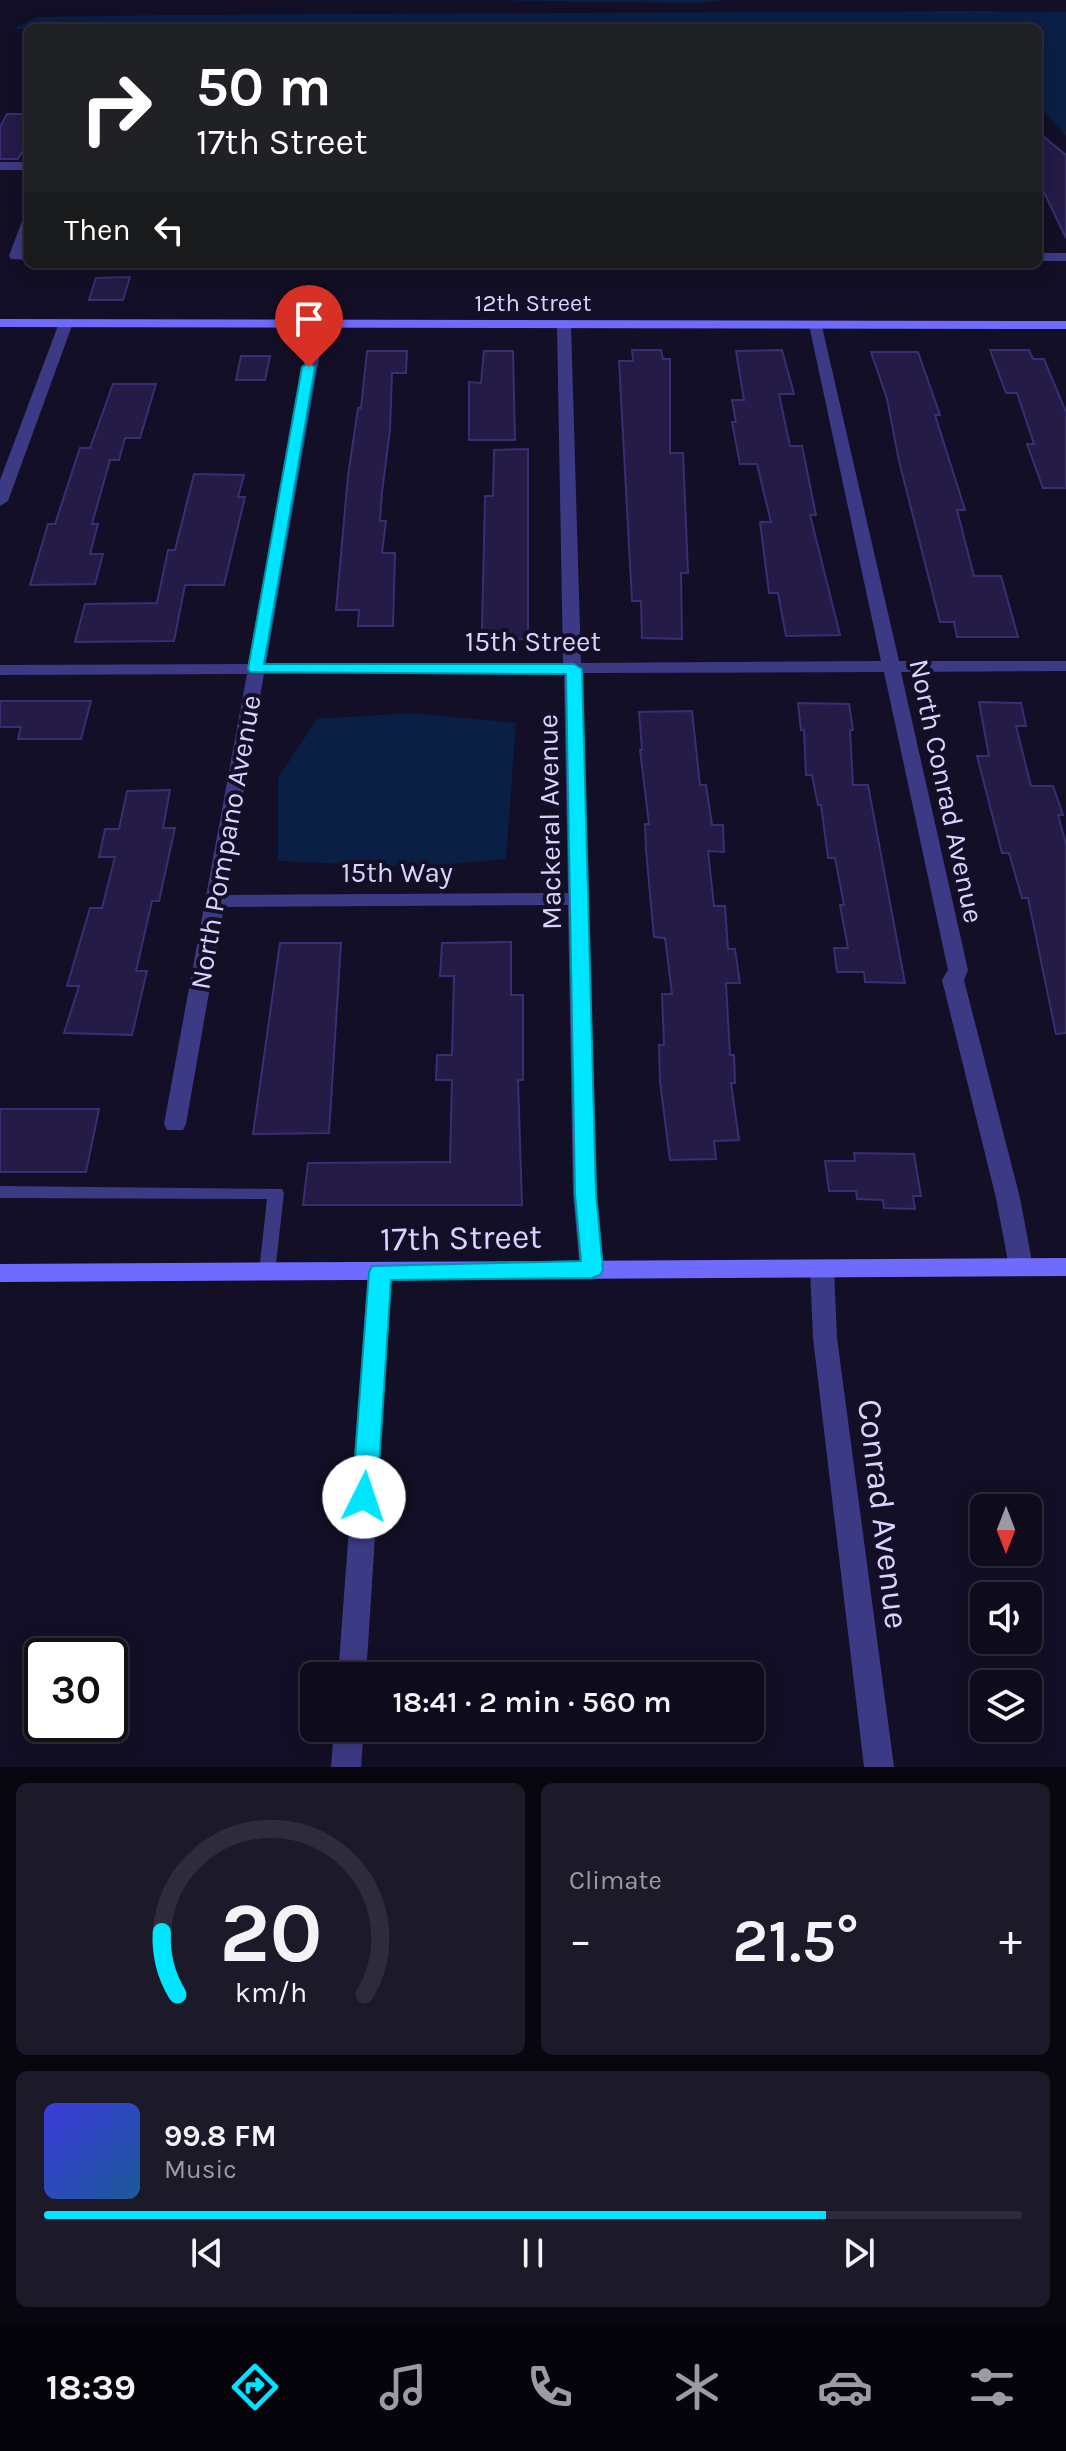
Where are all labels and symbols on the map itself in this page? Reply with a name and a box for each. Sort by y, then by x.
pin [275,285,343,367]
street label: 12th Street [475,289,591,317]
street label: 15th Street [465,625,601,658]
street label: North Conrad Avenue [902,656,991,926]
street label: North Pompano Avenue [183,692,268,992]
street label: Mackeral Avenue [531,714,568,930]
street label: 15th Way [341,856,453,889]
street label: 17th Street [380,1217,542,1259]
street label: Conrad Avenue [849,1397,917,1631]
position arrow [322,1455,406,1539]
north arrow [970,1494,1042,1566]
speed limit sign: 30 [24,1638,128,1742]

